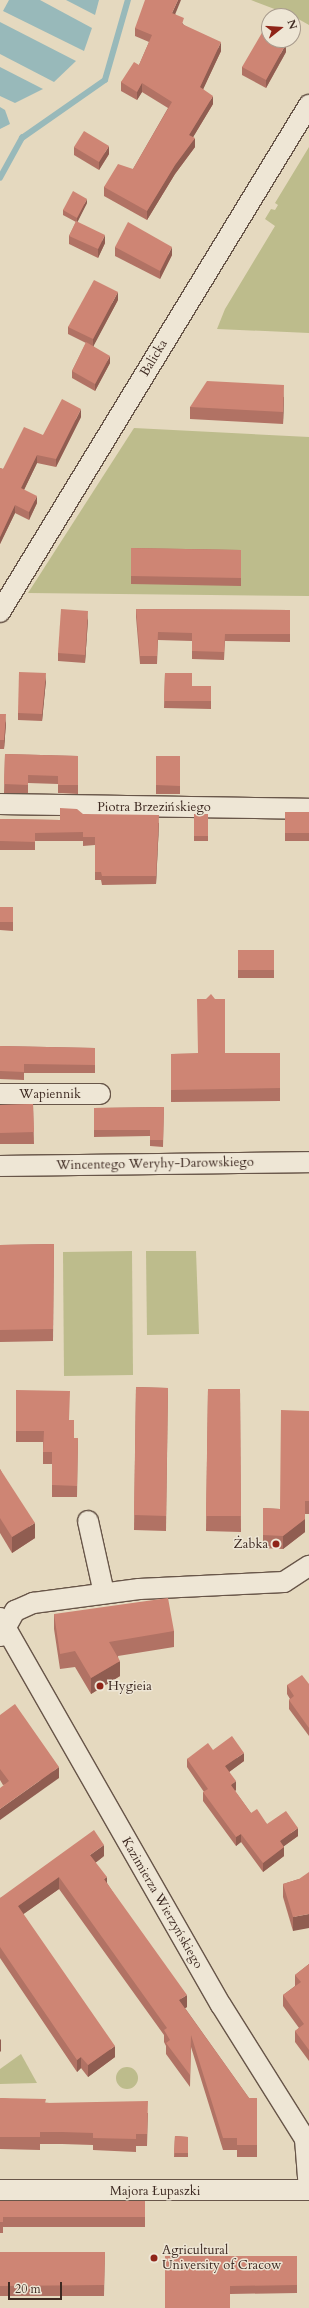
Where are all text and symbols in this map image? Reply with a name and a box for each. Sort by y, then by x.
north arrow [261,8,301,48]
text: N [283,18,301,31]
street label: Balicka [137,337,171,379]
street label: Piotra Brzezińskiego [97,799,211,815]
street label: Wapiennik [19,1086,81,1102]
street label: Wincentego Weryhy-Darowskiego [56,1154,254,1174]
place label: Żabka [234,1536,268,1552]
marker: Żabka [271,1539,281,1549]
place label: Hygieia [108,1678,152,1694]
marker: Hygieia [95,1681,105,1691]
street label: Kazimierza Wierzyńskiego [118,1835,206,1971]
street label: Majora Łupaszki [110,2183,200,2199]
place label: Agricultural University of Cracow [162,2243,282,2274]
marker: Agricultural University of Cracow [149,2253,159,2263]
scale bar [10,2274,64,2300]
text: 20 m [15,2281,41,2297]

